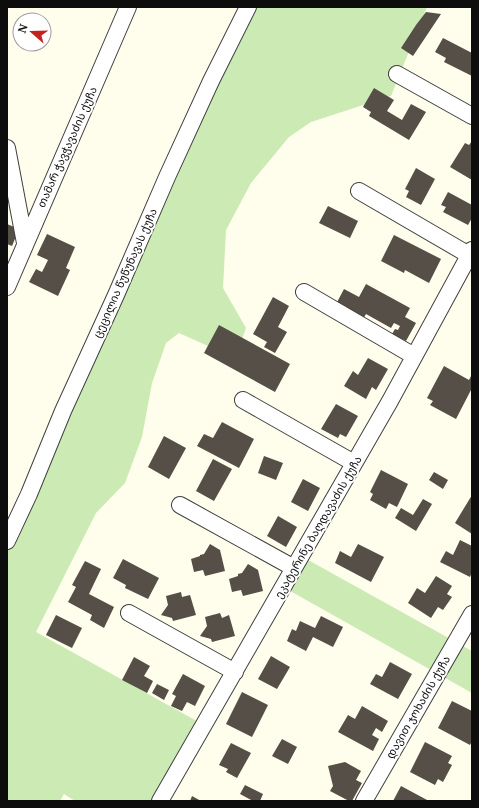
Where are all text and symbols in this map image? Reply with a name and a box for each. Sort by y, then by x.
north arrow [12,12,52,52]
text: N [14,21,31,35]
street label: თამარ ჭავჭავაძის ქუჩა [33,84,100,210]
street label: ცეცილია წუწუნავას ქუჩა [89,206,160,340]
street label: ეკატერინე ბაღდავაძის ქუჩა [271,453,365,601]
street label: დავით ჯოხაძის ქუჩა [382,652,453,761]

